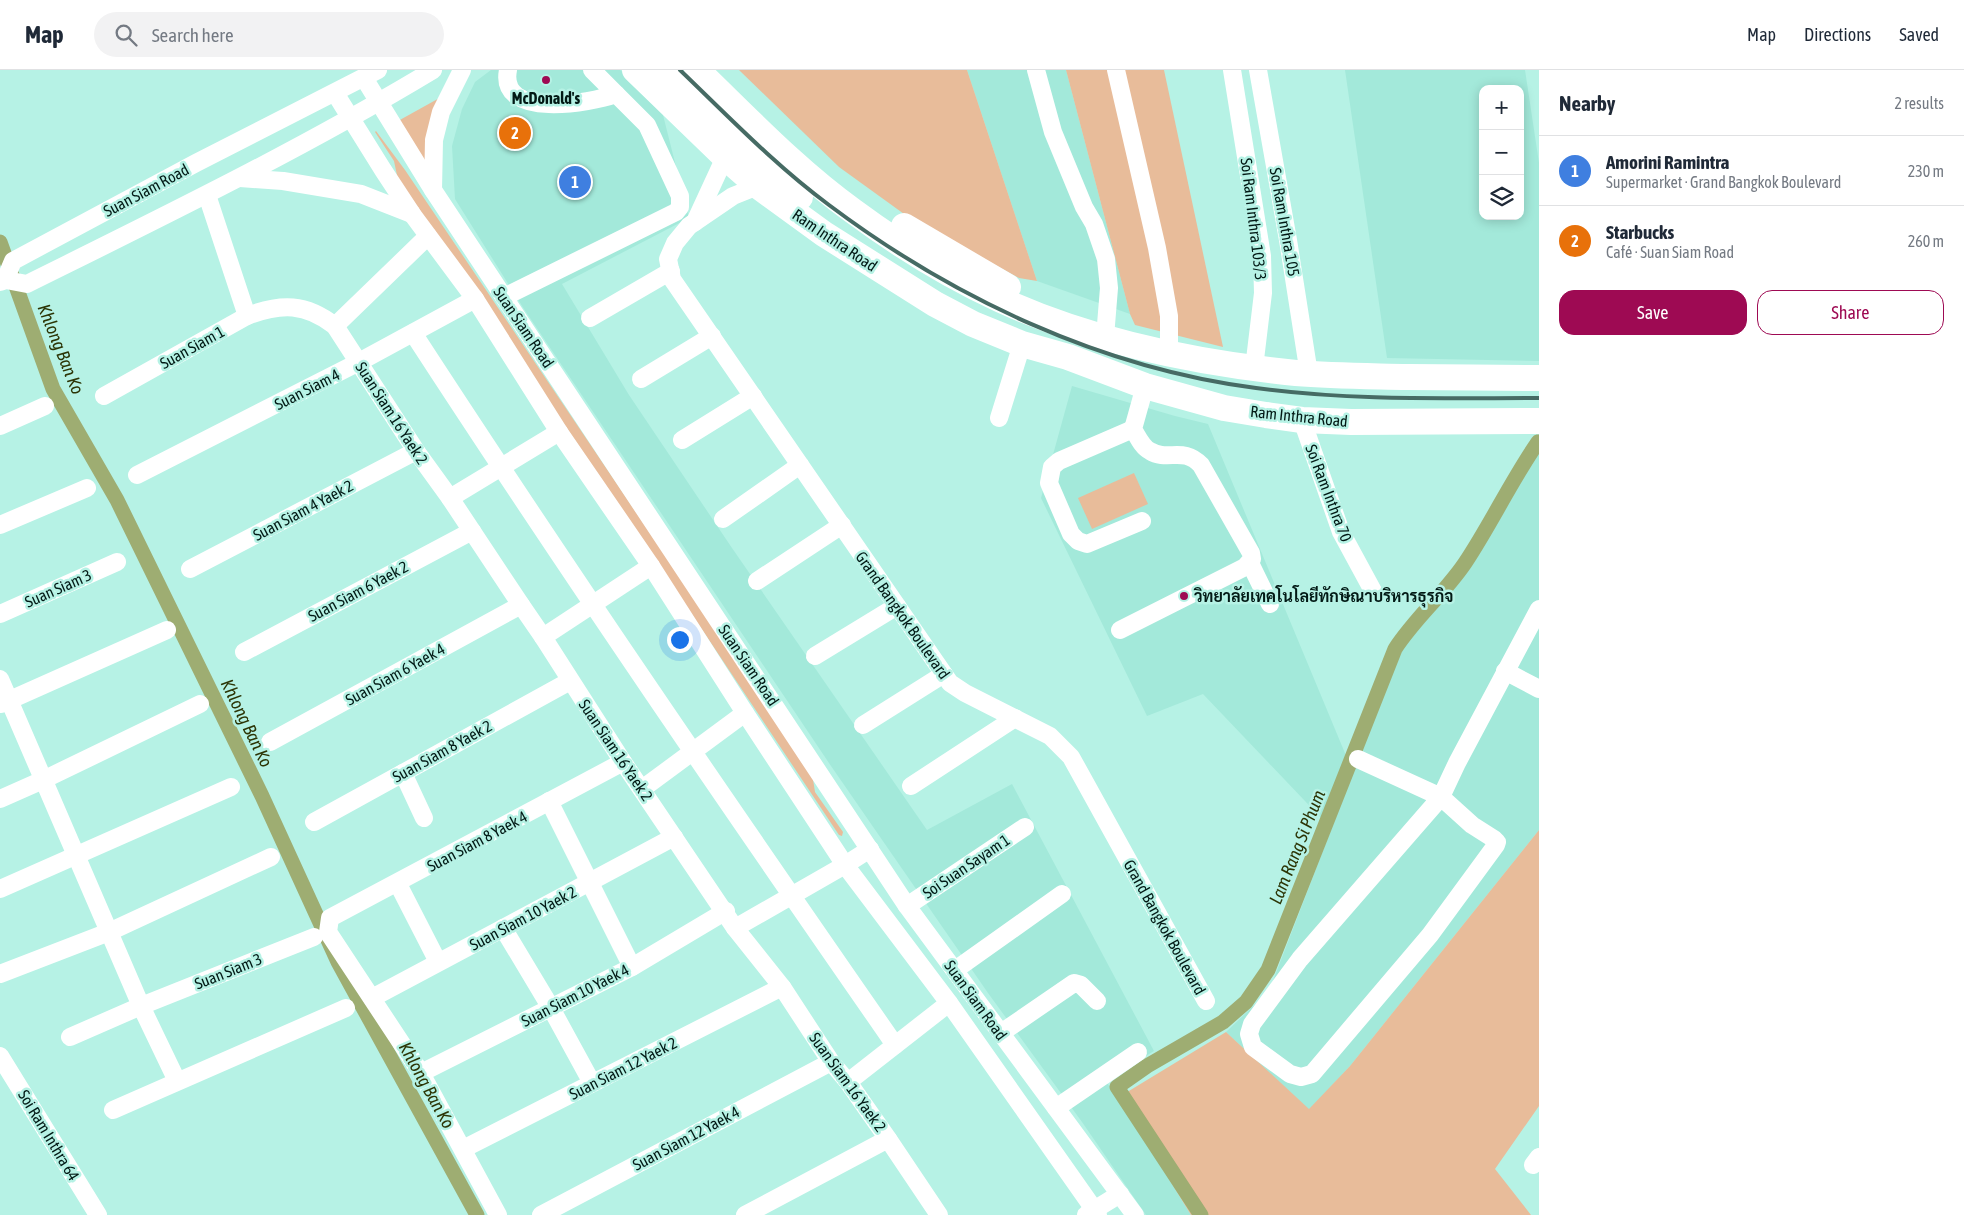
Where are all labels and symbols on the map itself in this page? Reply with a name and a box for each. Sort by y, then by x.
marker: McDonald's [540,74,552,86]
place label: McDonald's [512,89,580,107]
pin: 2 [499,114,531,152]
street label: Soi Ram Inthra 103/3 [1238,157,1270,281]
street label: Suan Siam Road [100,160,192,220]
pin: 1 [559,163,591,201]
street label: Soi Ram Inthra 105 [1267,166,1303,278]
street label: Ram Inthra Road [789,205,881,275]
street label: Suan Siam Road [490,283,558,371]
water label: Khlong Ban Ko [33,301,89,397]
street label: Suan Siam 1 [157,322,227,372]
street label: Suan Siam 16 Yaek 2 [352,359,432,467]
street label: Suan Siam 4 [271,365,343,413]
street label: Ram Inthra Road [1249,402,1349,430]
street label: Soi Ram Inthra 70 [1302,442,1356,544]
street label: Suan Siam 4 Yaek 2 [250,476,356,544]
street label: Grand Bangkok Boulevard [851,548,954,683]
street label: Suan Siam 6 Yaek 2 [305,557,411,625]
street label: Suan Siam 3 [22,565,94,611]
place label: วิทยาลัยเทคโนโลยีทักษิณาบริหารธุรกิจ [1193,585,1454,608]
marker: วิทยาลัยเทคโนโลยีทักษิณาบริหารธุรกิจ [1178,590,1190,602]
street label: Suan Siam Road [715,621,783,709]
your location [667,627,693,653]
street label: Suan Siam 6 Yaek 4 [342,639,448,709]
water label: Khlong Ban Ko [217,676,277,770]
street label: Suan Siam 16 Yaek 2 [575,696,657,804]
street label: Suan Siam 8 Yaek 2 [389,716,495,786]
water label: Lam Rang Si Phum [1265,787,1329,907]
street label: Suan Siam 8 Yaek 4 [424,807,530,875]
street label: Soi Suan Sayam 1 [919,830,1014,903]
street label: Grand Bangkok Boulevard [1120,857,1210,998]
street label: Suan Siam 10 Yaek 2 [467,882,579,954]
street label: Suan Siam 3 [192,949,264,993]
street label: Suan Siam Road [941,957,1011,1043]
street label: Suan Siam 10 Yaek 4 [518,960,632,1030]
street label: Suan Siam 16 Yaek 2 [806,1029,890,1135]
street label: Suan Siam 12 Yaek 2 [566,1033,680,1103]
water label: Khlong Ban Ko [395,1038,459,1132]
street label: Soi Ram Inthra 64 [15,1086,83,1184]
street label: Suan Siam 12 Yaek 4 [630,1102,742,1174]

